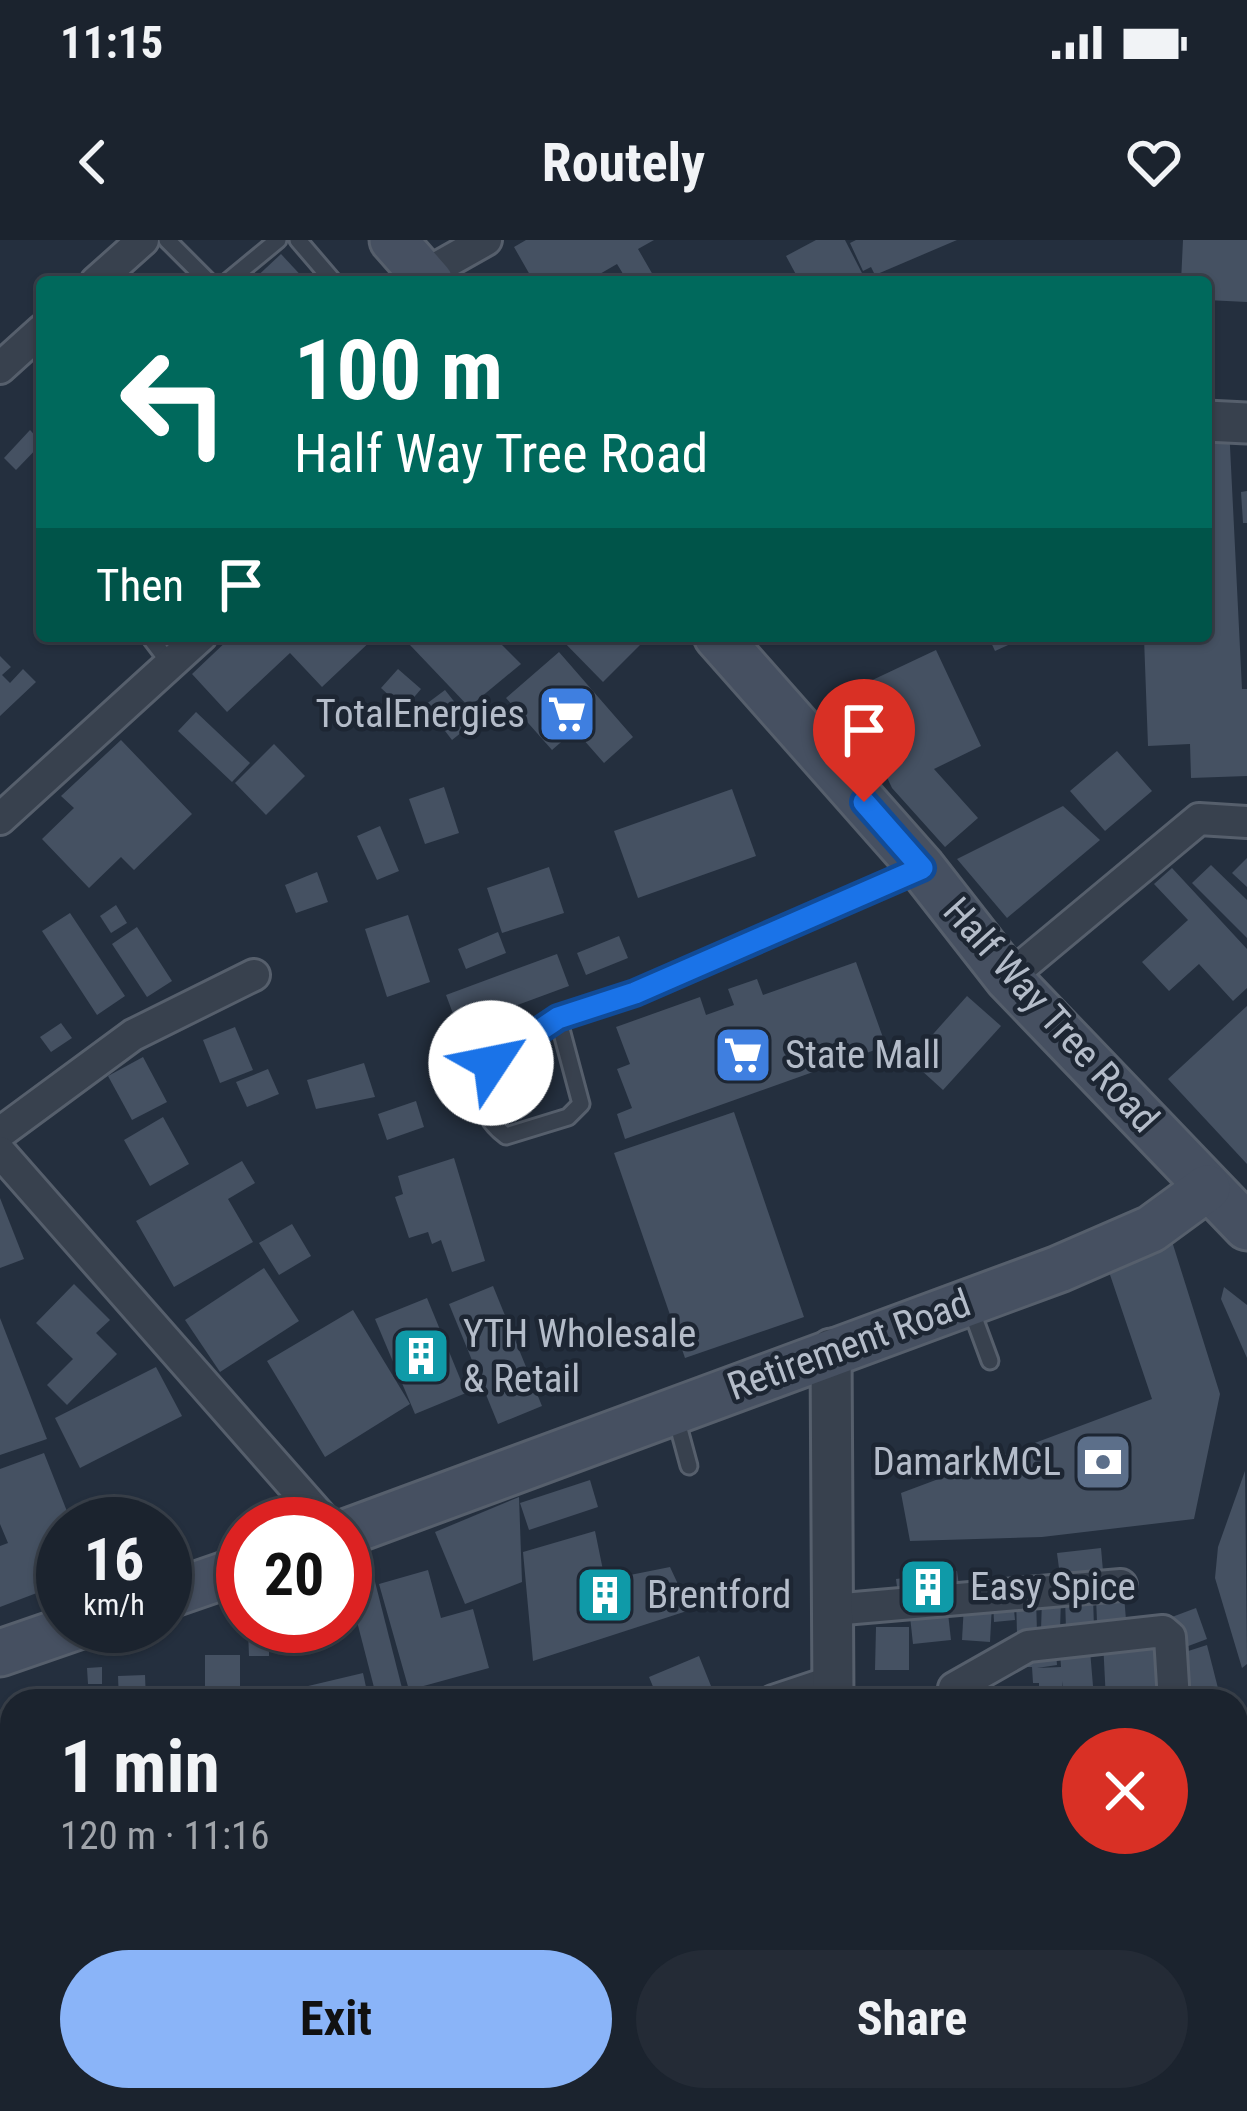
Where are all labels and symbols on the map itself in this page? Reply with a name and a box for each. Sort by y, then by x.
pin [813,679,915,802]
supermarket icon: TotalEnergies [536,683,598,745]
place label: TotalEnergies [316,691,525,737]
street label: Half Way Tree Road [934,888,1168,1142]
position arrow [428,1000,554,1126]
supermarket icon: State Mall [712,1024,774,1086]
place label: State Mall [785,1032,940,1078]
street label: Retirement Road [722,1280,976,1410]
place label: YTH Wholesale & Retail [463,1311,696,1402]
building icon: YTH Wholesale & Retail [390,1325,452,1387]
bank icon: DamarkMCL [1072,1431,1134,1493]
place label: DamarkMCL [872,1439,1061,1485]
speed limit sign: 20 [216,1497,372,1653]
building icon: Easy Spice [897,1556,959,1618]
building icon: Brentford [574,1564,636,1626]
place label: Easy Spice [970,1564,1136,1610]
place label: Brentford [647,1572,791,1618]

